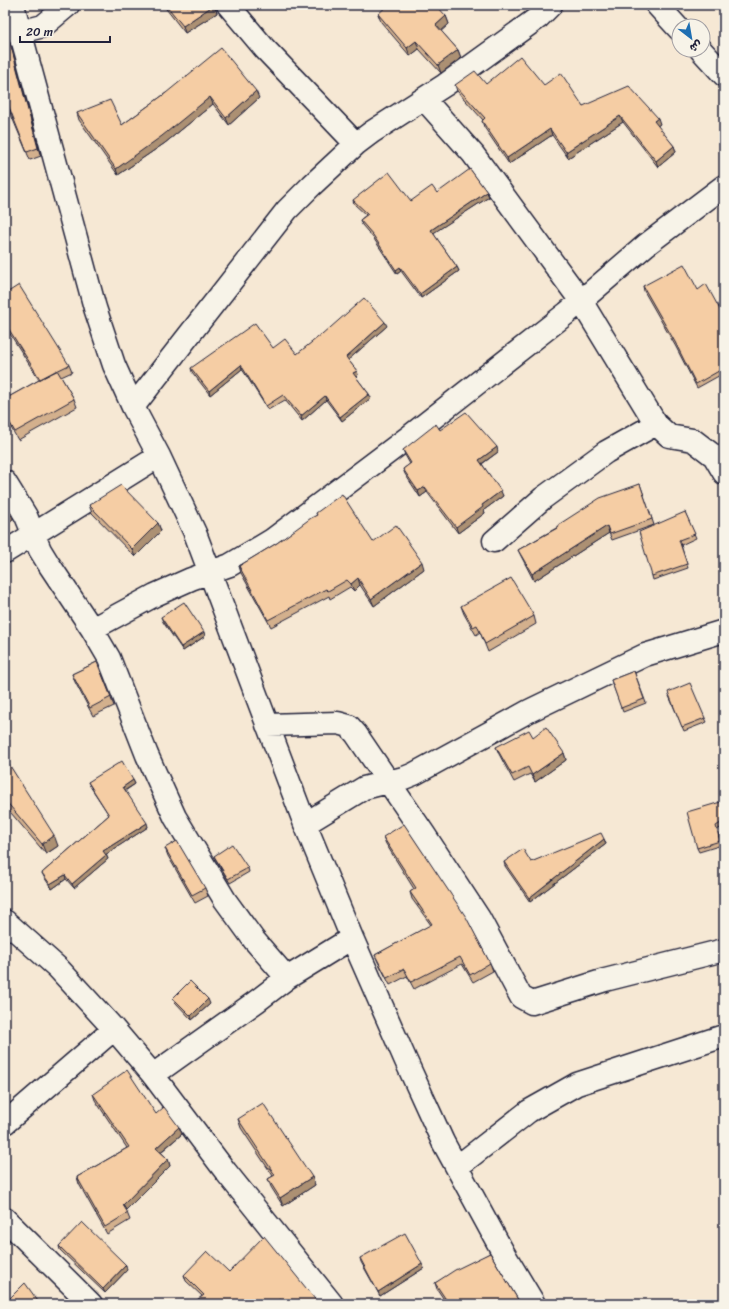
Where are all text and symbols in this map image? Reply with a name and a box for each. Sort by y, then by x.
scale bar [20,18,110,44]
north arrow [671,18,711,58]
text: 20 m [26,21,53,43]
text: ش [686,35,706,57]

